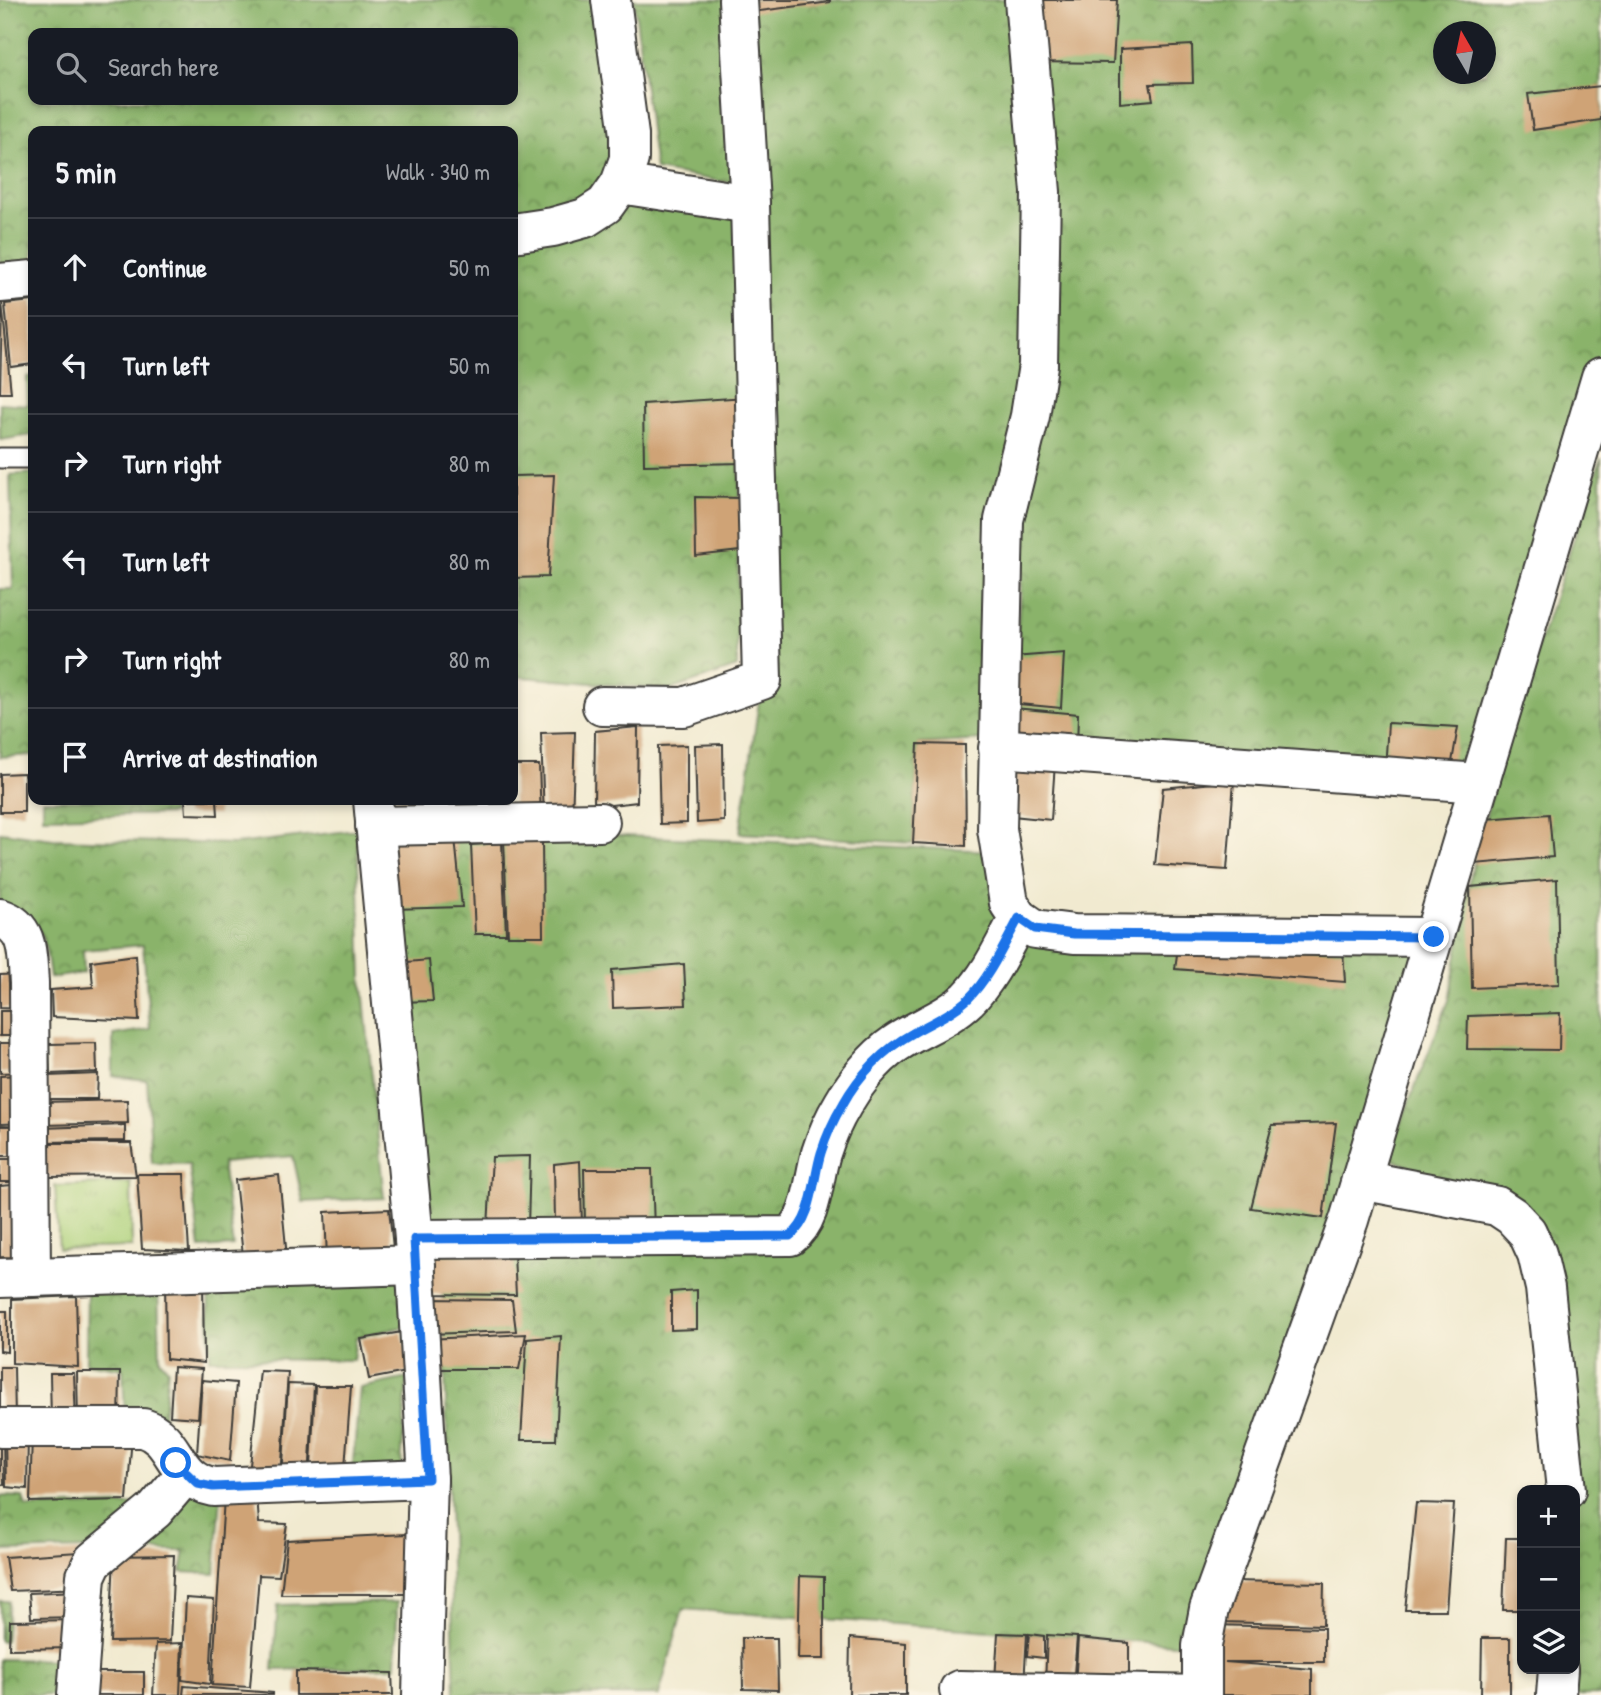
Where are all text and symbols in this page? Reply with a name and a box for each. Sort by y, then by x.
north arrow [1433,21,1496,84]
search box [28,28,518,105]
icon: search [52,48,90,86]
text: Search here [108,49,219,84]
text: 5 min [56,152,116,192]
text: Walk · 340 m [386,156,490,187]
icon: ahead [56,248,94,286]
text: Continue [123,250,207,285]
text: 50 m [449,252,490,283]
icon: left [56,346,94,384]
text: Turn left [123,348,209,383]
text: 50 m [449,350,490,381]
icon: right [56,444,94,482]
text: Turn right [123,446,221,481]
text: 80 m [449,448,490,479]
icon: left [56,542,94,580]
text: Turn left [123,544,209,579]
text: 80 m [449,546,490,577]
icon: right [56,640,94,678]
text: Turn right [123,642,221,677]
text: 80 m [449,644,490,675]
icon: arrive [56,738,94,776]
text: Arrive at destination [123,740,318,775]
route end [1418,921,1449,952]
route start [160,1447,191,1478]
map controls [1517,1485,1580,1674]
button: + [1517,1485,1580,1548]
button: − [1517,1548,1580,1611]
button: layers [1517,1611,1580,1674]

